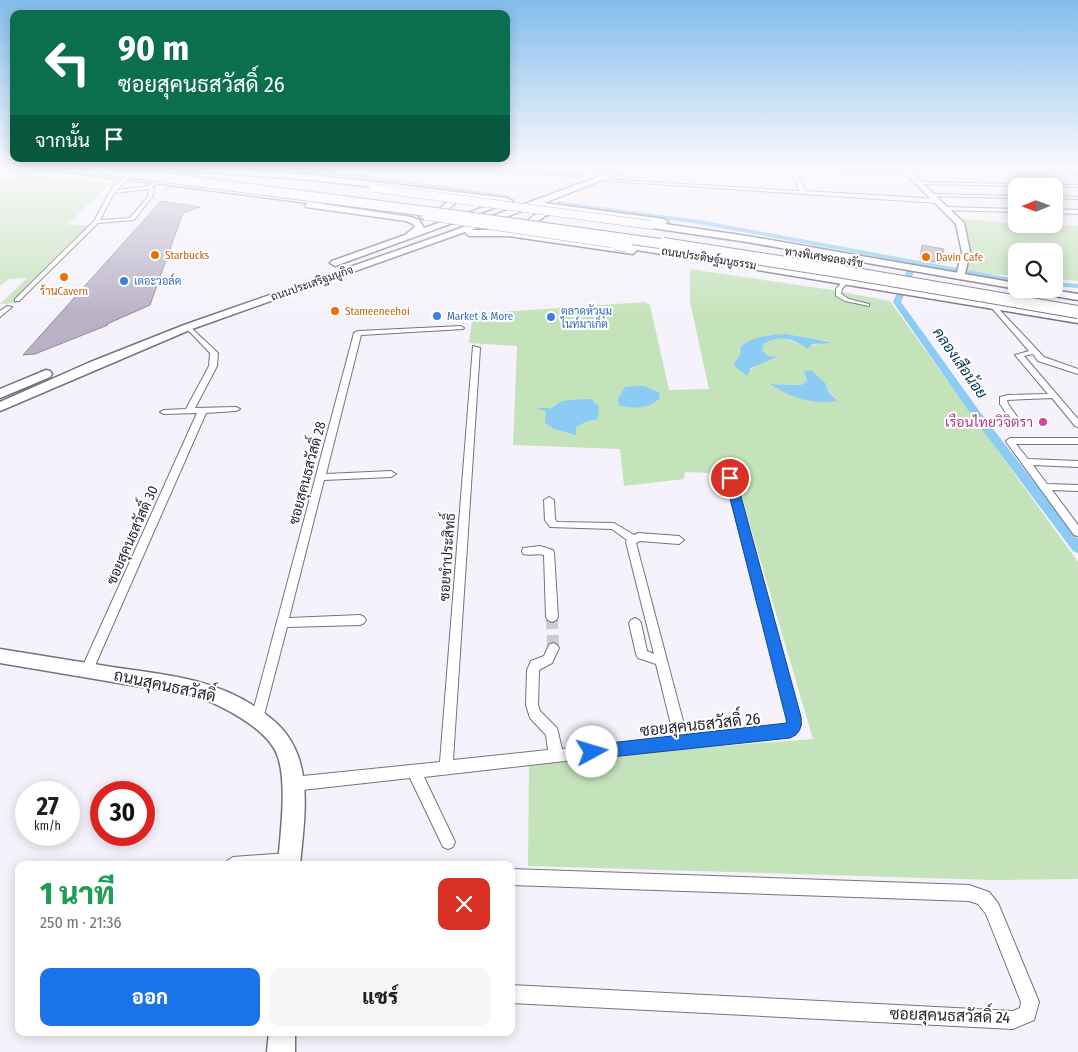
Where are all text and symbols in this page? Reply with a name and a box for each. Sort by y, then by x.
text: 90 m [118,27,189,69]
icon: left [35,30,100,95]
text: ซอยสุคนธสวัสดิ์ 26 [118,71,285,98]
icon: arrive [100,125,128,153]
text: จากนั้น [35,129,90,152]
north arrow [1008,178,1062,232]
map controls [1008,178,1063,298]
street label: ถนนประดิษฐ์มนูธรรม [660,243,758,273]
button: search [1008,243,1063,298]
street label: ทางพิเศษฉลองรัช [784,244,864,270]
marker: Starbucks [149,249,161,261]
place label: Starbucks [165,249,210,262]
marker: Davin Cafe [920,251,932,263]
place label: Davin Cafe [936,251,983,264]
street label: ถนนประเสริฐมนูกิจ [269,263,355,305]
marker: ร้านCavern [58,271,70,283]
place label: เดอะวอล์ค [134,273,181,288]
marker: เดอะวอล์ค [118,275,130,287]
place label: ร้านCavern [40,284,88,298]
place label: ตลาดหัวมุม ไนท์มาเก็ต [560,304,612,331]
marker: Stameeneehoi [329,305,341,317]
place label: Stameeneehoi [345,305,410,318]
marker: Market & More [431,310,443,322]
place label: Market & More [447,310,513,323]
marker: ตลาดหัวมุม ไนท์มาเก็ต [545,311,557,323]
water label: คลองเสือน้อย [929,323,992,402]
place label: เรือนไทยวิจิตรา [945,413,1033,431]
marker: เรือนไทยวิจิตรา [1037,416,1049,428]
street label: ซอยสุคนธสวัสดิ์ 28 [281,419,330,527]
pin [709,457,751,499]
icon: arrive [716,464,744,492]
street label: ซอยสุคนธสวัสดิ์ 30 [99,481,163,588]
street label: ซอยขำประสิทธิ์ [432,512,459,602]
street label: ถนนสุคนธสวัสดิ์ [112,660,219,708]
street label: ซอยสุคนธสวัสดิ์ 26 [638,703,762,742]
position arrow [565,725,617,777]
speed limit sign: 30 [90,781,155,846]
text: 27 [36,792,59,822]
text: km/h [34,819,61,833]
text: 1 นาที [40,876,115,912]
button: close [438,878,490,930]
text: 250 m · 21:36 [40,913,121,932]
button: ออก [40,968,260,1026]
button: แชร์ [270,968,490,1026]
street label: ซอยสุคนธสวัสดิ์ 24 [889,999,1011,1029]

